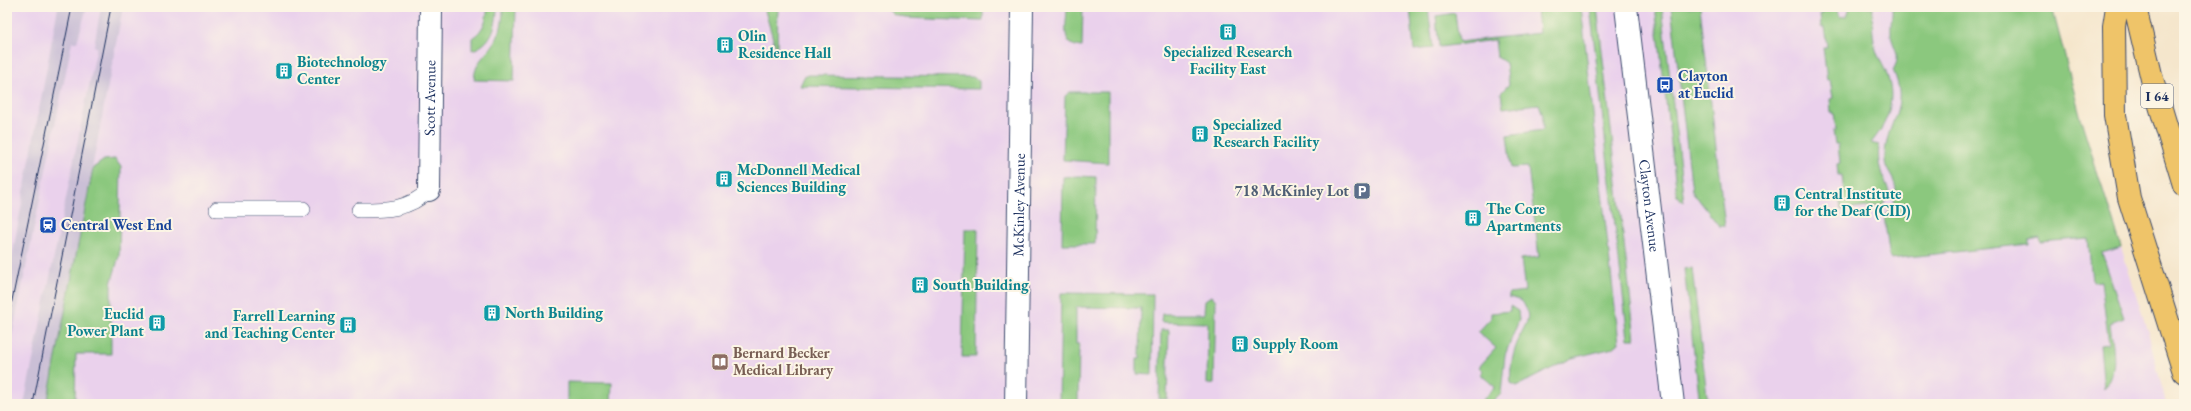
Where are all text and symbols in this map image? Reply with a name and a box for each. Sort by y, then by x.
building icon: Specialized Research Facility East [1218,22,1238,42]
place label: Olin Residence Hall [738,26,832,62]
building icon: Olin Residence Hall [715,35,735,55]
place label: Specialized Research Facility East [1164,42,1293,78]
place label: Biotechnology Center [297,52,387,88]
street label: Scott Avenue [420,60,439,136]
building icon: Biotechnology Center [274,61,294,81]
place label: Clayton at Euclid [1678,66,1734,102]
bus stop icon: Clayton at Euclid [1655,75,1675,95]
road number: I 64 [2141,84,2173,108]
place label: Specialized Research Facility [1213,115,1320,151]
building icon: Specialized Research Facility [1190,124,1210,144]
street label: McKinley Avenue [1008,153,1029,257]
street label: Clayton Avenue [1635,158,1665,253]
place label: McDonnell Medical Sciences Building [737,160,861,196]
building icon: McDonnell Medical Sciences Building [714,169,734,189]
place label: 718 McKinley Lot [1235,181,1349,200]
parking icon: 718 McKinley Lot [1352,181,1372,201]
place label: Central Institute for the Deaf (CID) [1795,184,1911,220]
building icon: Central Institute for the Deaf (CID) [1772,193,1792,213]
place label: The Core Apartments [1485,199,1561,235]
building icon: The Core Apartments [1463,208,1483,228]
station icon: Central West End [38,215,58,235]
place label: Central West End [61,215,173,234]
building icon: South Building [910,275,930,295]
place label: South Building [933,275,1029,294]
building icon: North Building [482,303,502,323]
place label: North Building [505,303,603,322]
place label: Euclid Power Plant [67,304,145,340]
place label: Farrell Learning and Teaching Center [205,306,336,342]
building icon: Euclid Power Plant [147,313,167,333]
building icon: Farrell Learning and Teaching Center [338,315,358,335]
building icon: Supply Room [1230,334,1250,354]
place label: Supply Room [1253,334,1338,353]
place label: Bernard Becker Medical Library [733,343,834,379]
library icon: Bernard Becker Medical Library [710,352,730,372]

